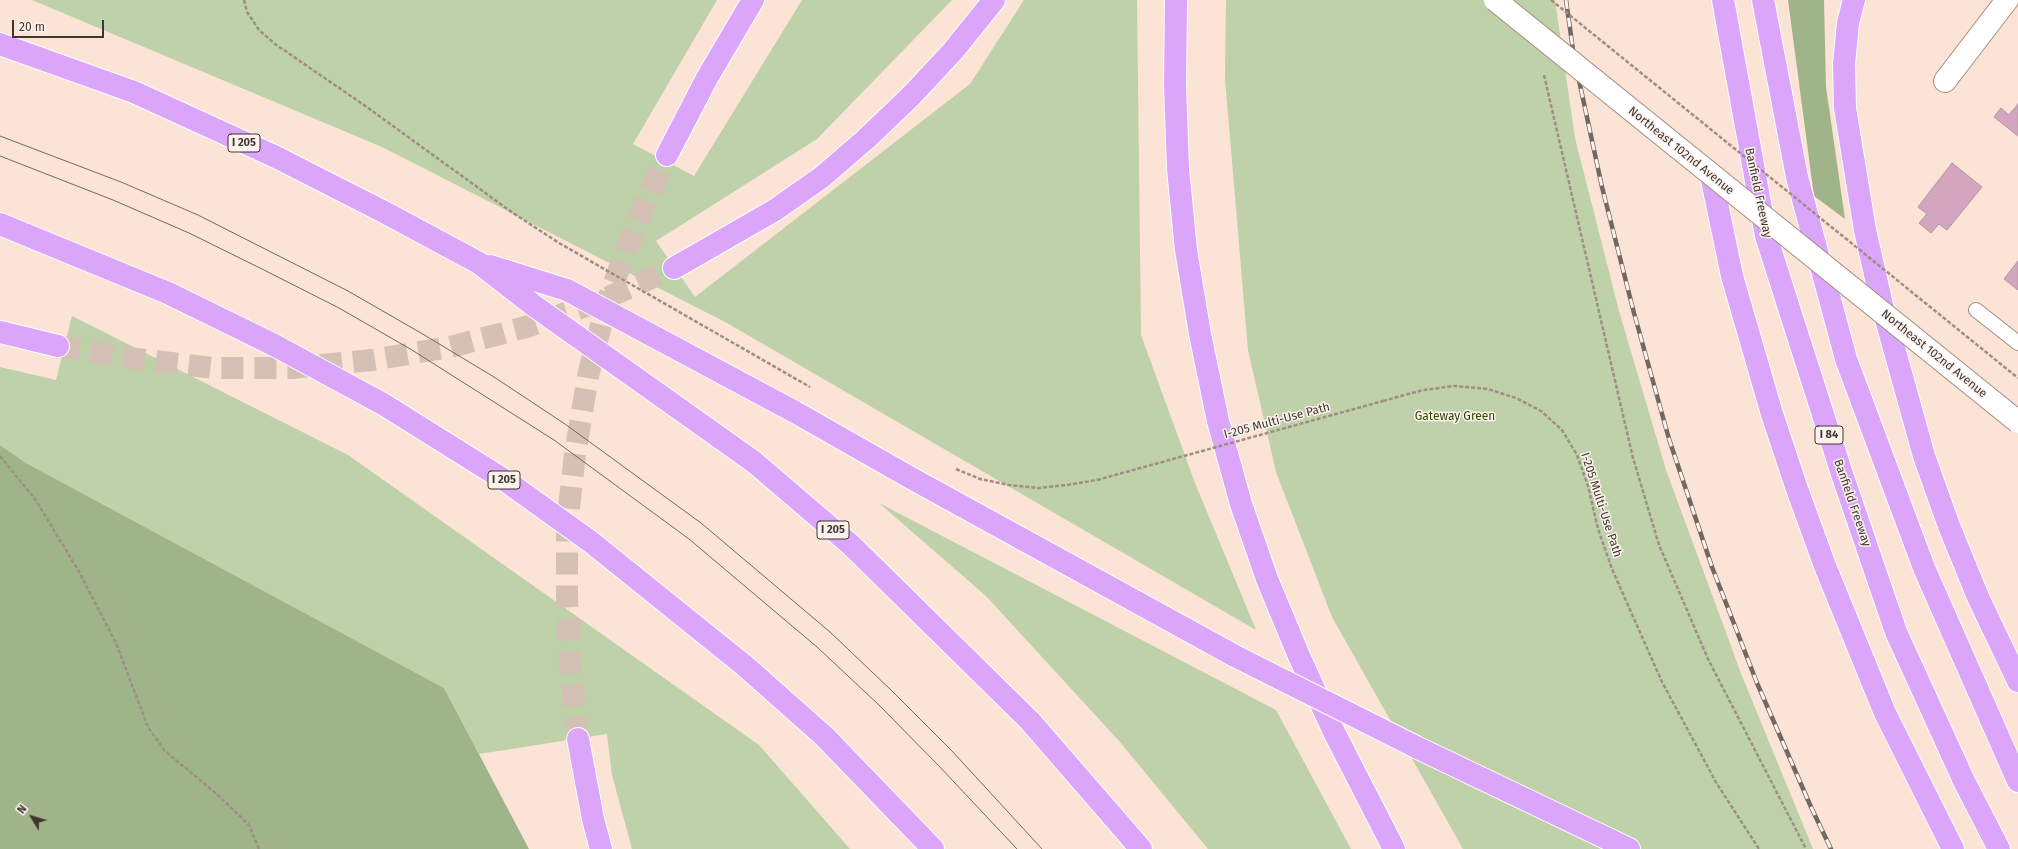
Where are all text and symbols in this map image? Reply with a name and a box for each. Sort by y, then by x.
scale bar [14,12,106,38]
text: 20 m [19,20,45,34]
street label: Northeast 102nd Avenue [1625,104,1737,198]
road number: I 205 [228,134,260,152]
street label: Banfield Freeway [1741,147,1775,239]
street label: Northeast 102nd Avenue [1878,307,1990,401]
street label: I-205 Multi-Use Path [1222,400,1332,442]
park label: Gateway Green [1415,410,1495,424]
road number: I 84 [1815,426,1843,444]
street label: I-205 Multi-Use Path [1577,451,1625,559]
street label: Banfield Freeway [1830,457,1874,549]
road number: I 205 [488,471,520,489]
road number: I 205 [817,521,849,539]
north arrow [12,797,52,837]
text: N [15,802,30,816]

